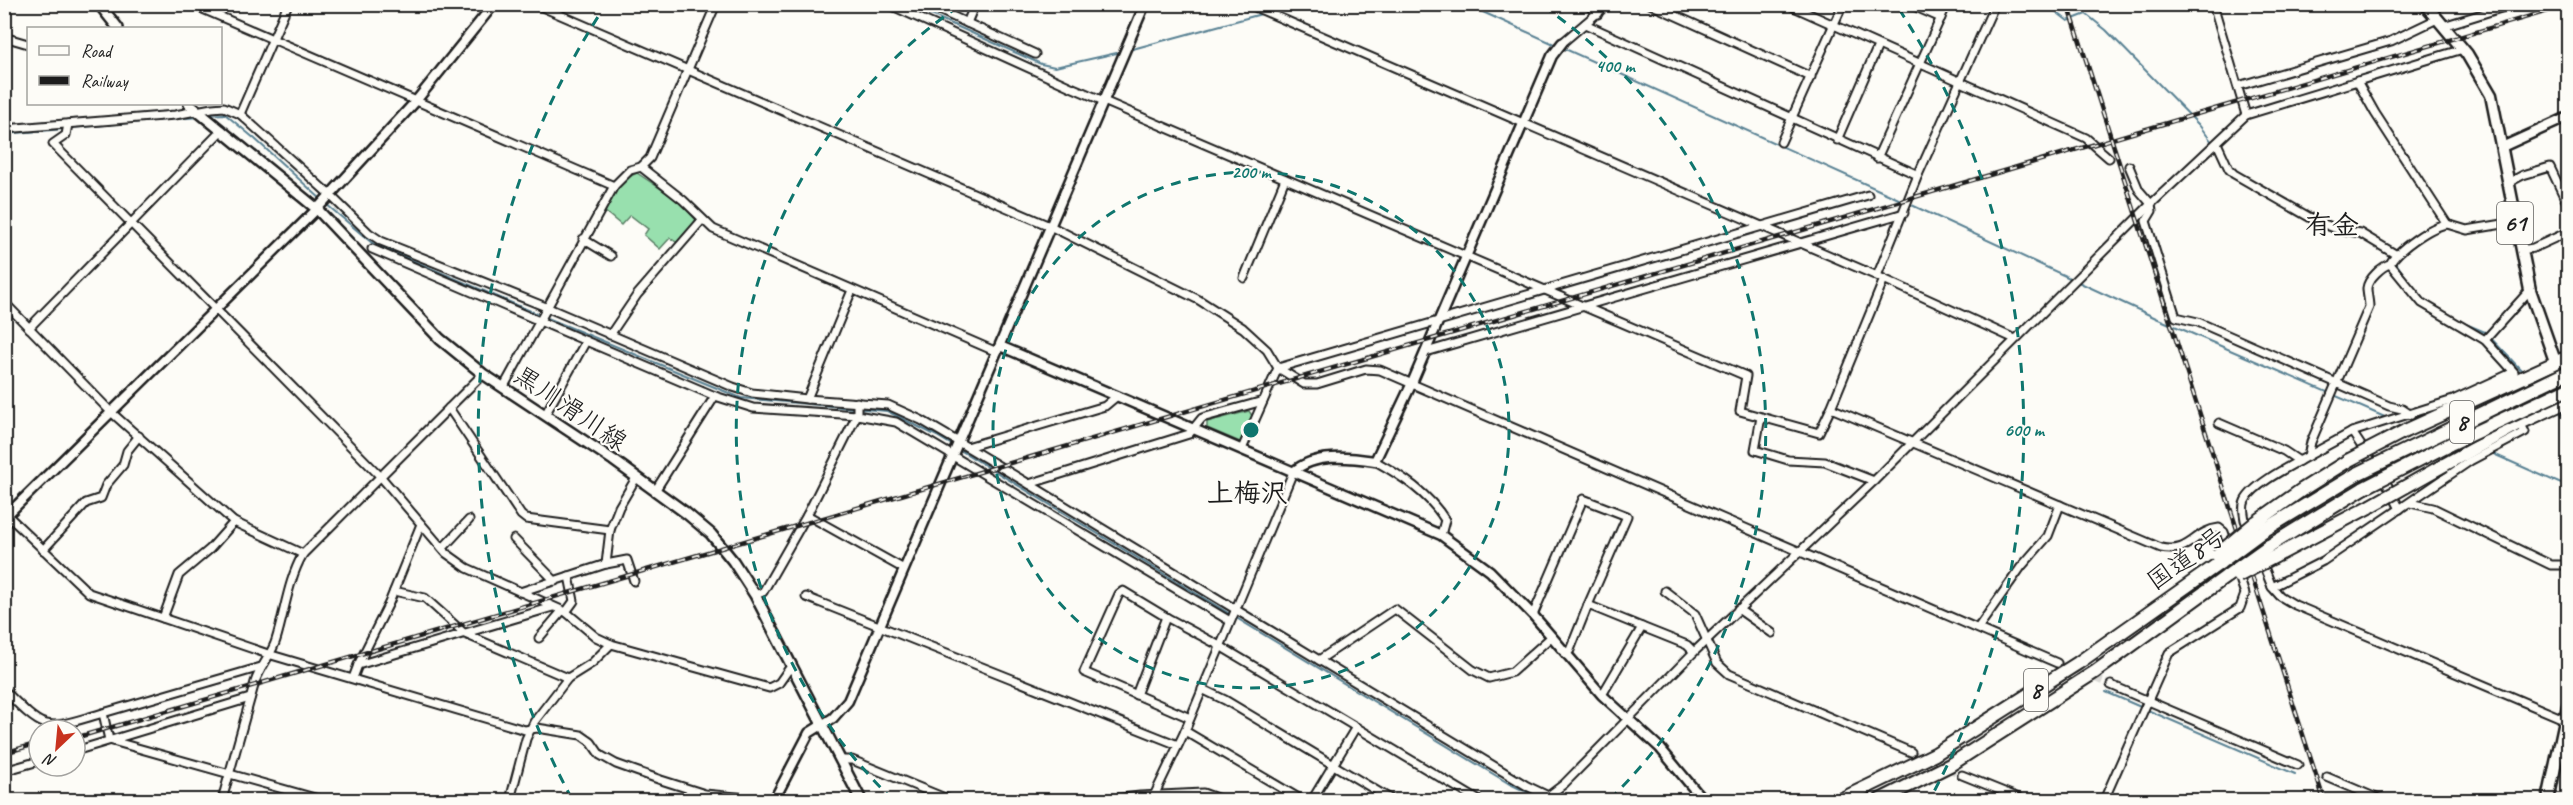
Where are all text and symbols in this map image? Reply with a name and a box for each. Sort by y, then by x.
legend [27,27,222,105]
text: Road [81,40,114,62]
text: 400 m [1596,55,1636,77]
text: Railway [81,70,129,92]
text: 200 m [1232,161,1272,183]
road number: 61 [2497,202,2533,244]
district label: 有金 [2305,208,2359,242]
street label: 黒川滑川線 [508,358,634,458]
road number: 8 [2450,401,2474,443]
text: 600 m [2004,419,2045,441]
centre of rings [1241,420,1261,440]
district label: 上梅沢 [1207,476,1288,510]
street label: 国道8号 [2140,519,2232,598]
road number: 8 [2024,669,2048,711]
north arrow [27,718,87,778]
text: N [39,748,60,772]

